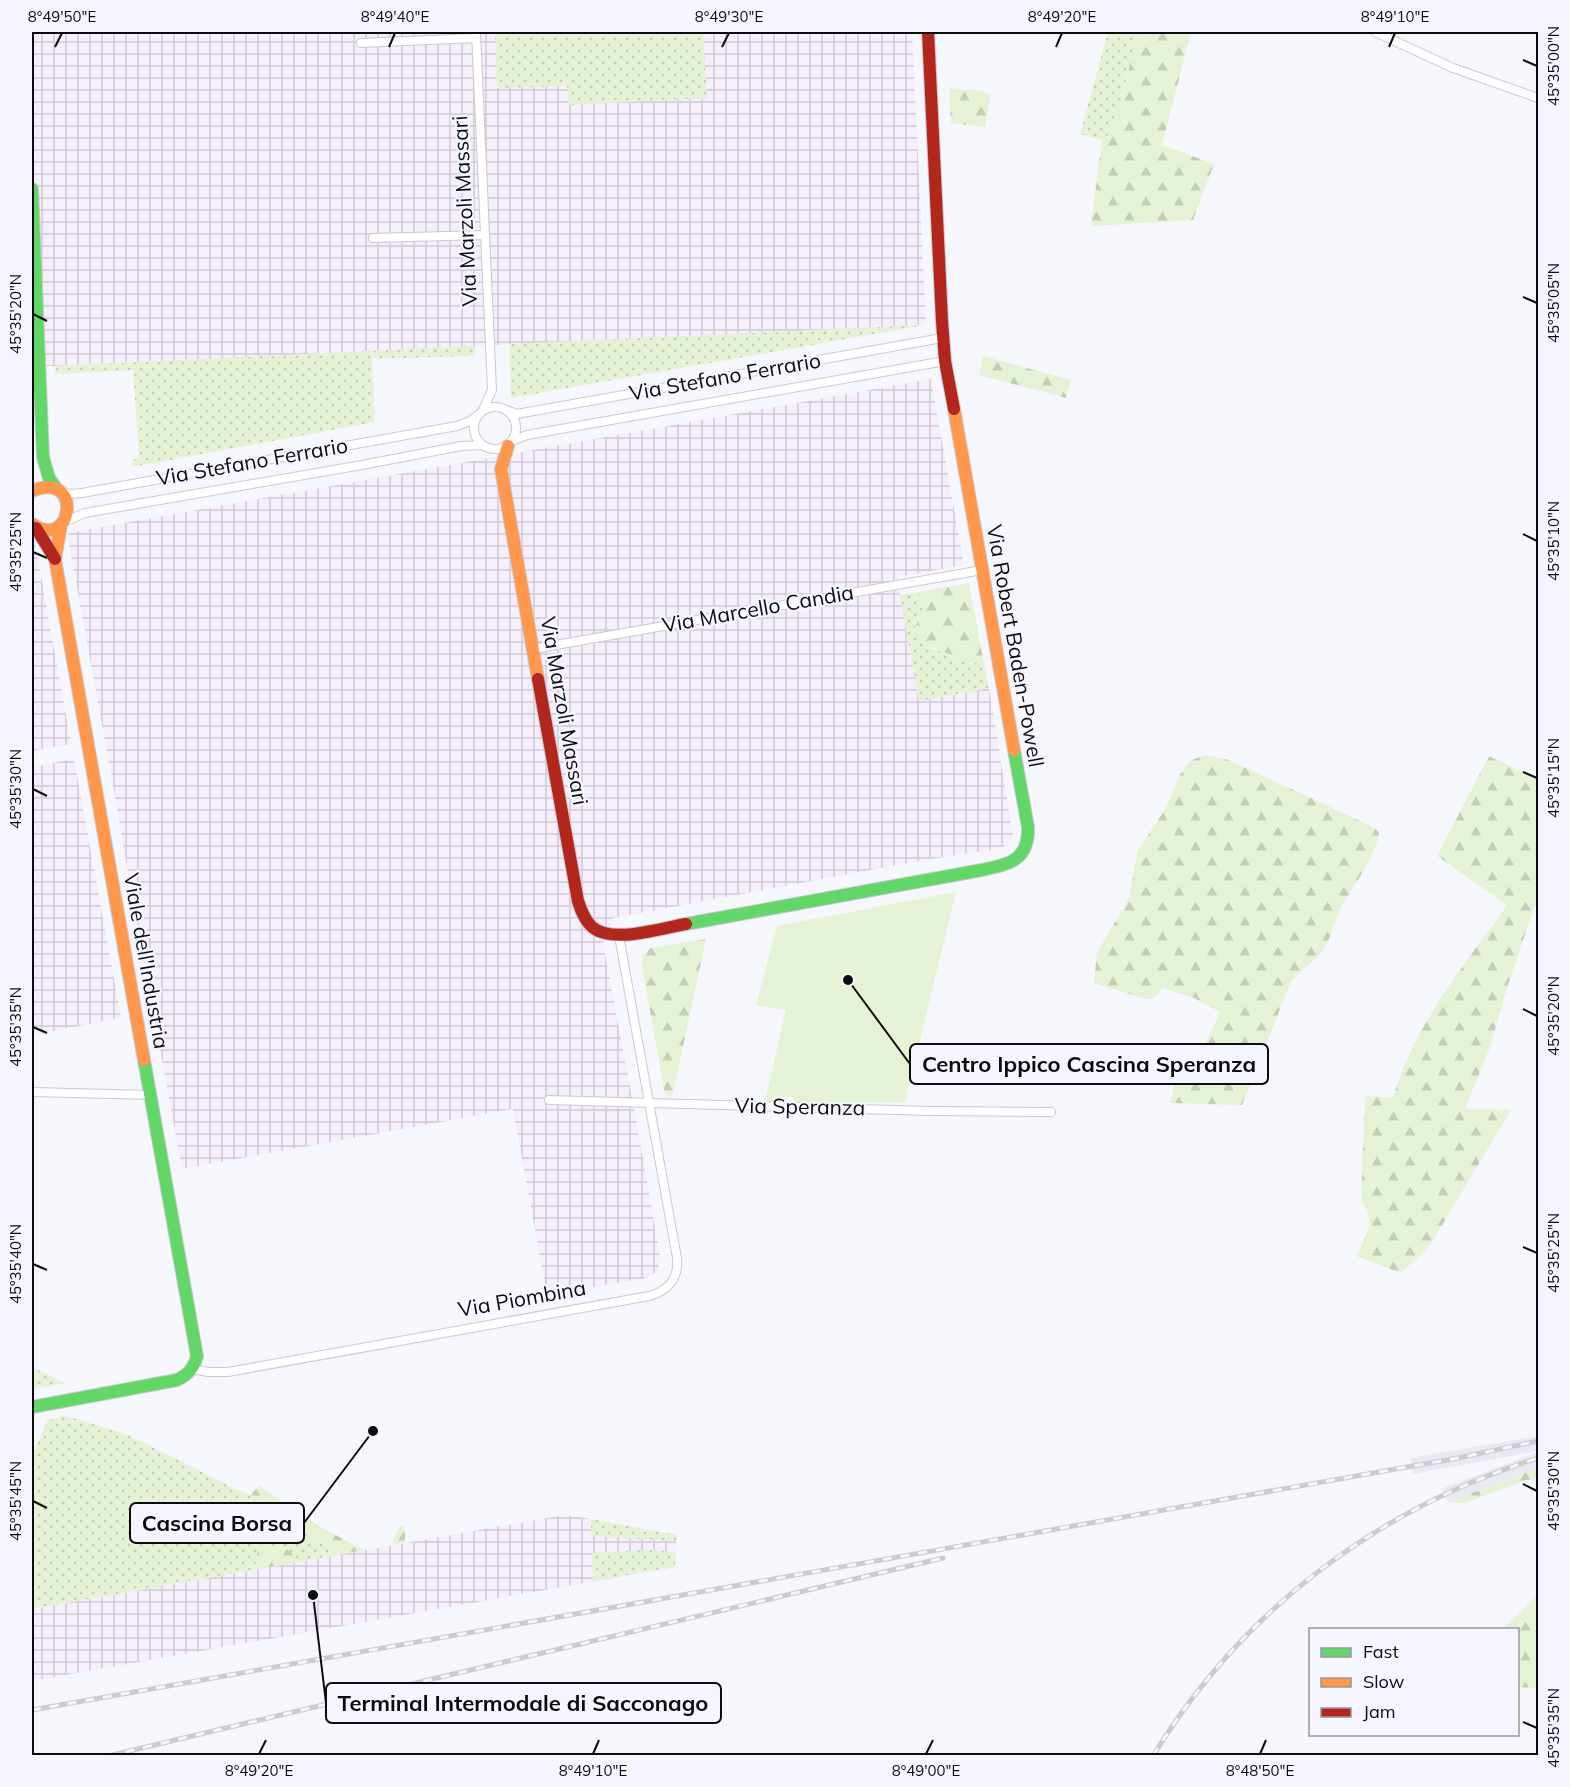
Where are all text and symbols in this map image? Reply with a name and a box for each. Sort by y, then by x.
text: 8°49'50"E [28,7,96,26]
text: 8°49'40"E [361,7,429,26]
text: 8°49'30"E [695,7,763,26]
text: 8°49'20"E [1028,7,1096,26]
text: 8°49'10"E [1361,7,1429,26]
text: 45°35'00"N [1544,26,1563,106]
street label: Via Marzoli Massari [446,115,482,307]
text: 45°35'05"N [1544,263,1563,343]
text: 45°35'20"N [6,274,25,354]
street label: Via Stefano Ferrario [627,346,823,406]
street label: Via Stefano Ferrario [154,431,350,491]
text: 45°35'10"N [1544,501,1563,581]
text: 45°35'25"N [6,512,25,592]
street label: Via Robert Baden-Powell [982,523,1050,769]
street label: Via Marcello Candia [660,578,856,638]
street label: Via Marzoli Massari [536,615,594,807]
text: 45°35'15"N [1544,738,1563,818]
text: 45°35'30"N [6,749,25,829]
street label: Viale dell'Industria [119,871,175,1051]
text: 45°35'20"N [1544,976,1563,1056]
text: 45°35'35"N [6,987,25,1067]
callout: Centro Ippico Cascina Speranza [910,1044,1268,1084]
text: Centro Ippico Cascina Speranza [922,1050,1256,1078]
street label: Via Speranza [734,1092,866,1120]
text: 45°35'25"N [1544,1213,1563,1293]
text: 45°35'40"N [6,1224,25,1304]
street label: Via Piombina [456,1274,588,1322]
text: 45°35'30"N [1544,1451,1563,1531]
text: 45°35'45"N [6,1461,25,1541]
callout: Cascina Borsa [130,1503,304,1543]
text: Cascina Borsa [142,1509,292,1537]
legend [1309,1628,1519,1736]
text: Fast [1363,1640,1399,1663]
text: Slow [1363,1670,1405,1693]
callout: Terminal Intermodale di Sacconago [326,1683,721,1723]
text: 45°35'35"N [1544,1688,1563,1768]
text: Terminal Intermodale di Sacconago [338,1689,708,1717]
text: Jam [1363,1700,1396,1723]
text: 8°49'20"E [225,1761,293,1780]
text: 8°49'10"E [559,1761,627,1780]
text: 8°49'00"E [892,1761,960,1780]
text: 8°48'50"E [1226,1761,1294,1780]

